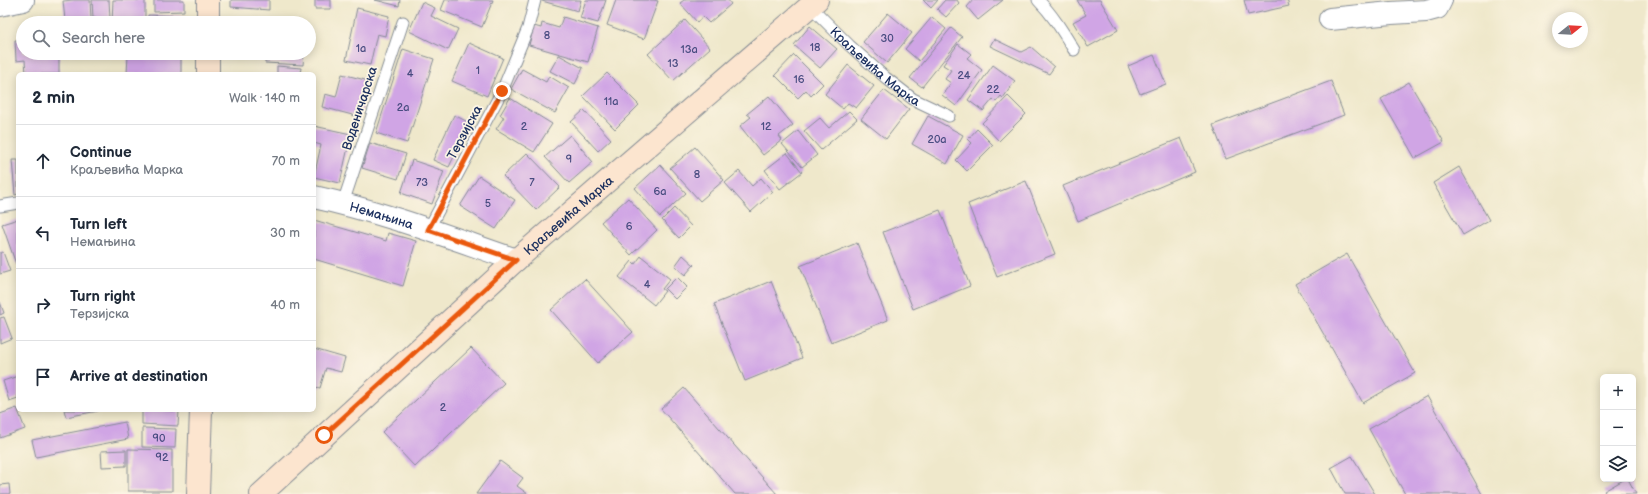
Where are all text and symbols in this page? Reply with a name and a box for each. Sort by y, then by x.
north arrow [1552,12,1588,48]
search box [16,16,316,60]
street label: Краљевића Марка [826,24,922,110]
icon: search [30,27,52,49]
text: Search here [62,29,145,48]
house number: 8 [544,29,550,42]
house number: 30 [880,32,894,45]
house number: 18 [810,41,820,54]
house number: 1a [356,42,366,55]
house number: 13a [680,43,698,56]
house number: 13 [667,57,679,70]
street label: Воденичарска [339,64,381,152]
house number: 1 [476,64,480,77]
house number: 4 [407,67,414,80]
house number: 24 [957,69,971,82]
house number: 16 [794,73,805,86]
route end [493,82,511,100]
house number: 22 [987,83,1000,96]
text: 2 min [32,88,75,108]
text: Walk · 140 m [229,90,300,106]
house number: 11a [604,95,618,108]
house number: 2a [397,101,409,114]
street label: Терзијска [444,102,486,162]
house number: 2 [521,120,528,133]
house number: 12 [761,120,772,133]
house number: 20a [927,133,947,146]
text: Continue [70,143,132,162]
icon: ahead [32,150,54,172]
text: 70 m [272,153,300,169]
house number: 9 [566,153,572,166]
text: Краљевића Марка [70,162,183,178]
house number: 8 [694,168,700,181]
street label: Краљевића Марка [521,172,617,259]
house number: 73 [416,176,428,189]
house number: 7 [529,176,535,189]
house number: 6a [654,185,666,198]
house number: 5 [485,197,491,210]
street label: Немањина [348,199,415,233]
text: Turn left [70,215,127,234]
house number: 6 [626,220,633,233]
icon: left [32,222,54,244]
text: 30 m [270,225,300,241]
text: Немањина [70,234,136,250]
house number: 4 [644,278,651,291]
text: Turn right [70,287,135,306]
icon: right [32,294,54,316]
text: 40 m [270,297,300,313]
text: Терзијска [70,306,129,322]
icon: arrive [32,366,54,388]
text: Arrive at destination [70,367,208,386]
map controls [1600,374,1636,482]
button: + [1600,374,1636,410]
house number: 2 [440,401,447,414]
button: − [1600,410,1636,446]
route start [315,426,333,444]
house number: 90 [153,432,166,445]
button: layers [1600,446,1636,482]
house number: 92 [156,451,169,464]

